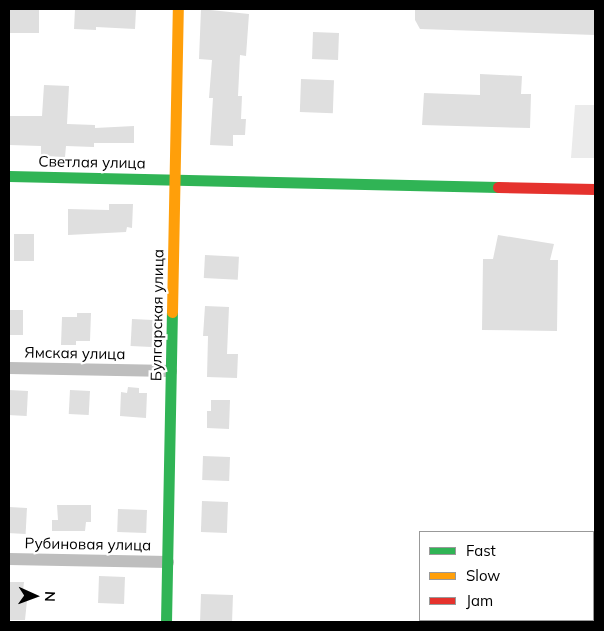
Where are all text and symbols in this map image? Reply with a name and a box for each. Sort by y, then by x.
street label: Светлая улица [38,152,146,172]
street label: Булгарская улица [147,249,167,381]
street label: Ямская улица [24,343,126,363]
legend [419,531,594,621]
street label: Рубиновая улица [25,534,151,554]
text: Fast [466,541,496,560]
text: Slow [466,566,500,585]
north arrow [10,571,60,621]
text: N [41,591,59,602]
text: Jam [466,591,493,610]

